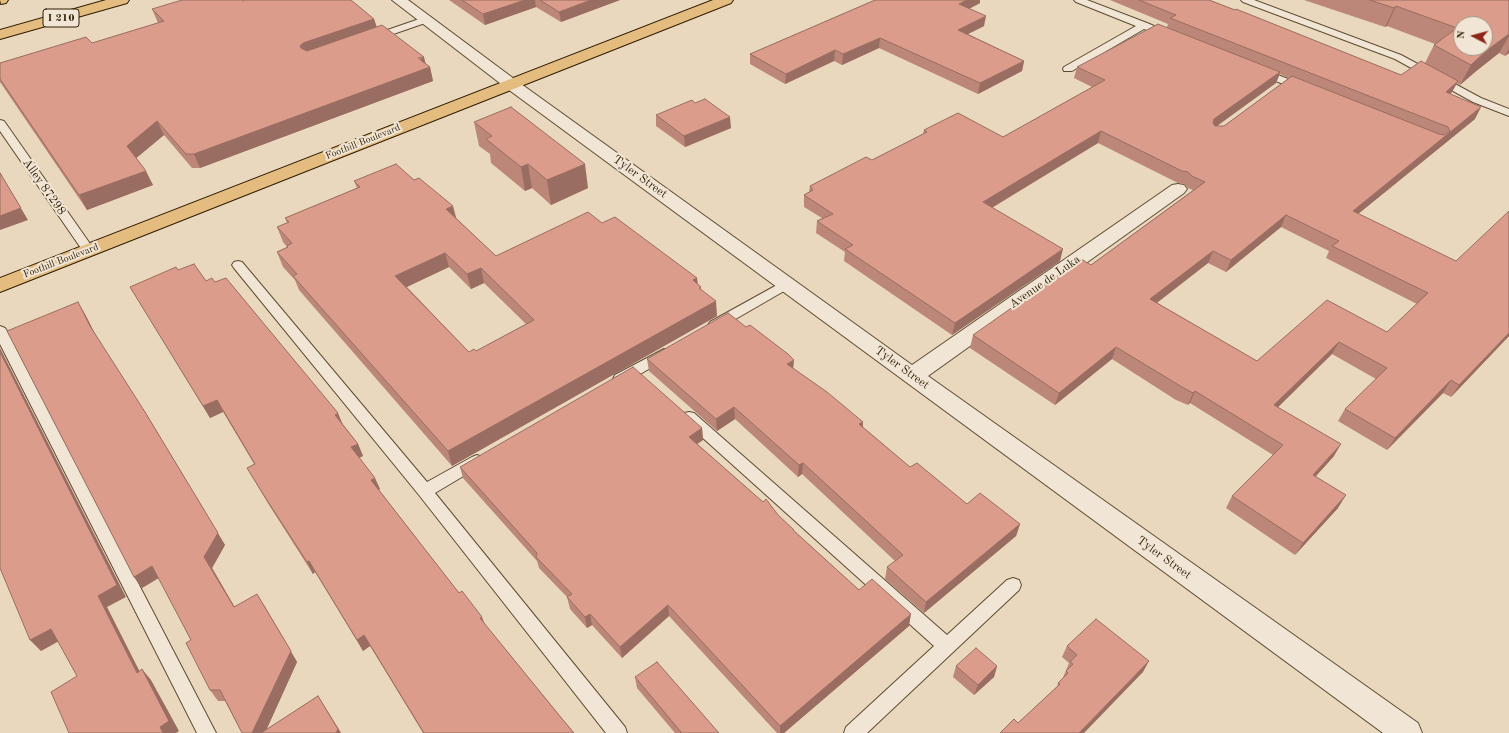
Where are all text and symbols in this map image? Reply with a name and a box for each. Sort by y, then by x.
road number: I 210 [43,9,79,27]
north arrow [1453,16,1493,56]
text: N [1456,30,1467,40]
street label: Foothill Boulevard [324,122,402,162]
street label: Tyler Street [610,152,670,202]
street label: Alley 87298 [19,156,69,218]
street label: Foothill Boulevard [22,241,100,281]
street label: Avenue de Luka [1007,252,1083,312]
street label: Tyler Street [872,343,932,393]
street label: Tyler Street [1134,533,1194,583]

